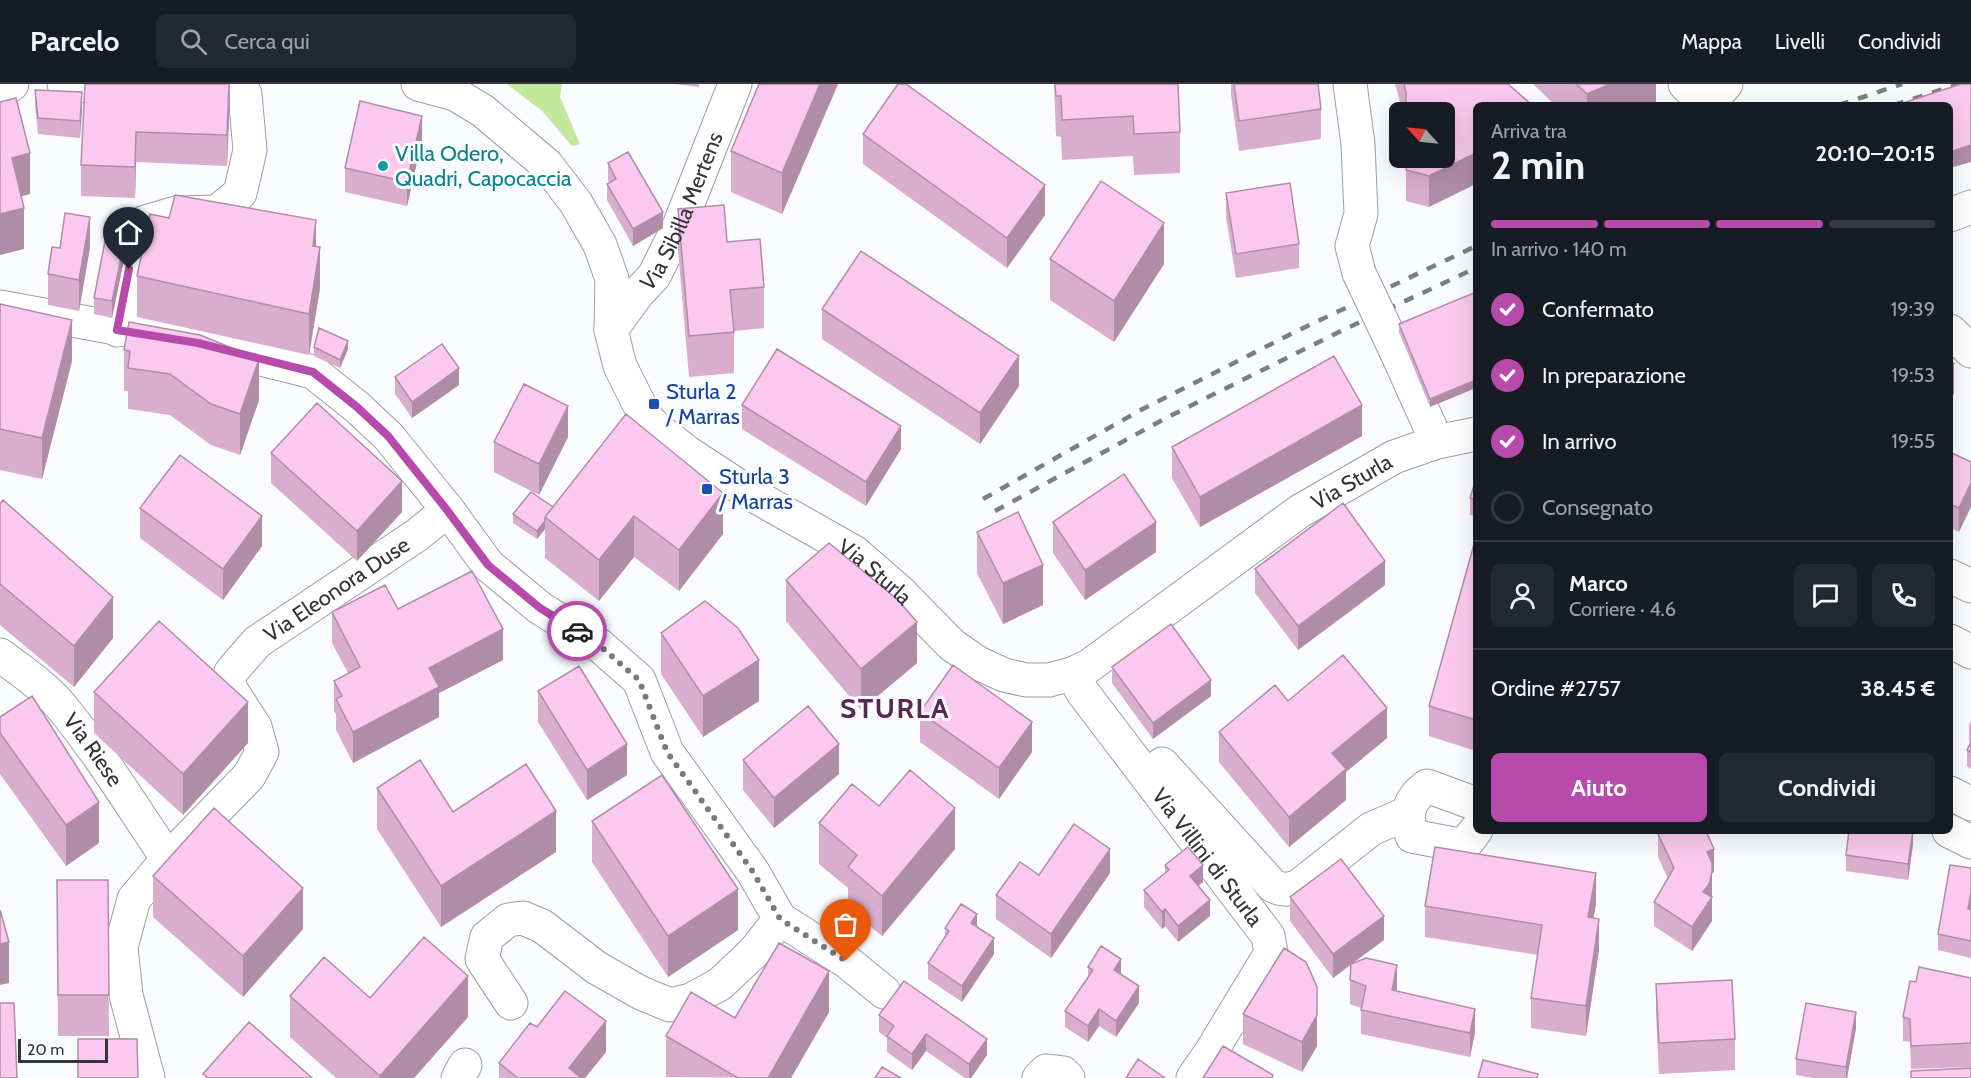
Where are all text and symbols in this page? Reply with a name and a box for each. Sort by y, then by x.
search box [156,14,576,68]
text: Parcelo [30,24,120,58]
icon: search [177,25,210,58]
text: Cerca qui [225,28,310,55]
text: Mappa [1681,29,1742,54]
text: Livelli [1775,29,1825,54]
text: Condividi [1858,29,1941,54]
north arrow [1389,102,1455,168]
map controls [1389,102,1455,168]
text: Arriva tra [1491,119,1567,143]
street label: Via Sibilla Mertens [635,128,729,296]
place label: Villa Odero, Quadri, Capocaccia [395,140,572,192]
text: 20:10–20:15 [1815,140,1935,167]
text: 2 min [1491,141,1585,189]
marker: Villa Odero, Quadri, Capocaccia [376,159,390,173]
pin [103,207,154,269]
icon: home [112,216,145,249]
text: In arrivo · 140 m [1491,237,1627,261]
icon: check [1491,293,1524,326]
text: Confermato [1542,296,1654,323]
text: 19:39 [1891,297,1935,321]
icon: check [1491,359,1524,392]
text: In preparazione [1542,362,1686,389]
text: 19:53 [1891,363,1935,387]
place label: Sturla 2 / Marras [665,378,740,430]
marker: Sturla 2 / Marras [647,397,661,411]
icon: check [1491,425,1524,458]
text: In arrivo [1542,428,1617,455]
text: 19:55 [1891,429,1935,453]
street label: Via Sturla [1306,448,1397,516]
place label: Sturla 3 / Marras [718,463,793,515]
marker: Sturla 3 / Marras [700,482,714,496]
text: Consegnato [1542,494,1653,521]
street label: Via Eleonora Duse [259,531,415,648]
street label: Via Sturla [833,533,918,611]
button: person [1491,564,1554,627]
button: chat [1794,564,1857,627]
button: phone [1872,564,1935,627]
text: Marco [1569,570,1628,597]
text: Corriere · 4.6 [1569,597,1676,621]
courier [547,601,607,661]
icon: car [561,615,594,648]
text: Ordine #2757 [1491,675,1621,702]
text: 38.45 € [1860,675,1935,702]
district label: STURLA [840,691,950,725]
street label: Via Riese [58,708,129,792]
button: Aiuto [1491,753,1707,822]
button: Condividi [1719,753,1935,822]
street label: Via Villini di Sturla [1146,783,1269,932]
pin [820,899,871,961]
icon: bag [829,908,862,941]
scale bar [18,1036,108,1064]
text: 20 m [27,1040,64,1059]

